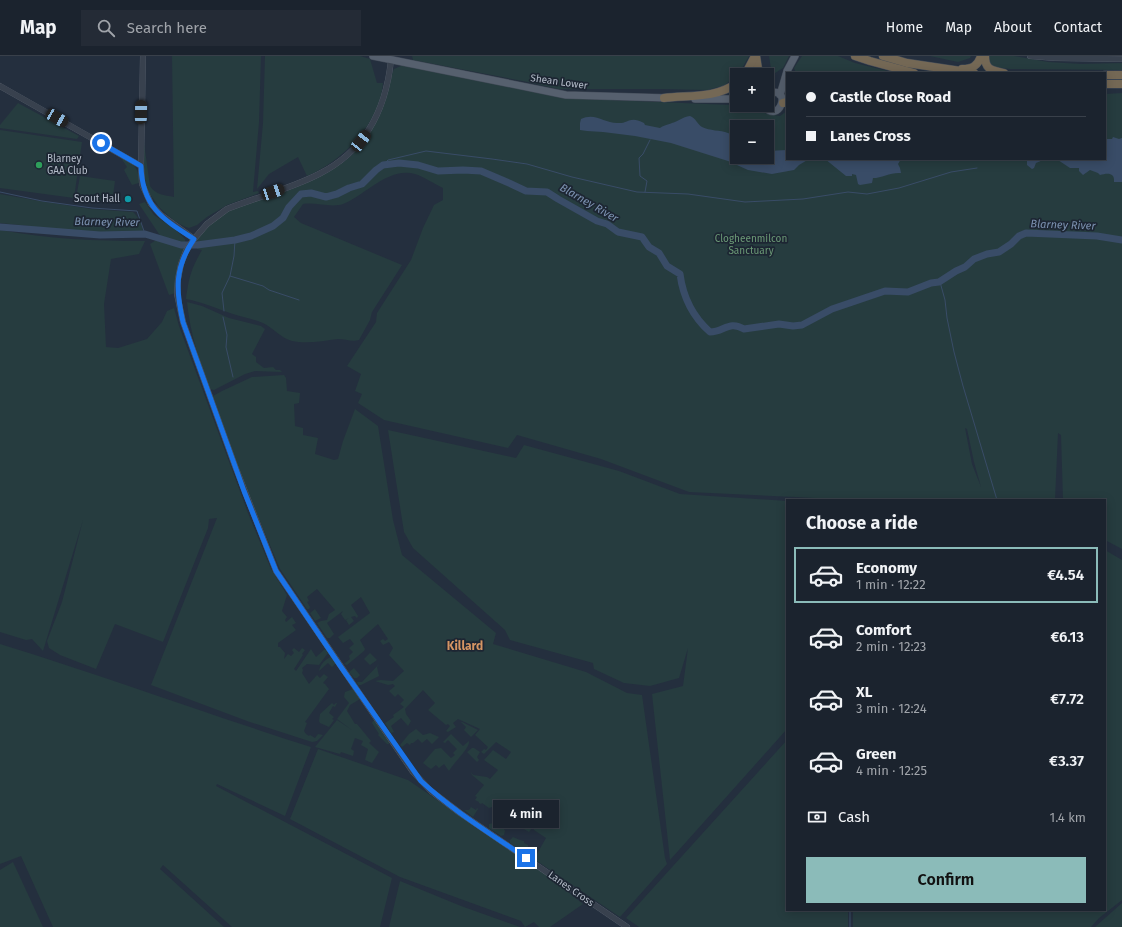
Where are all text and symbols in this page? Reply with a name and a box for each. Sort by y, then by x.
search box [81,10,361,46]
text: Map [20,16,57,39]
icon: search [95,17,117,39]
text: Search here [127,19,207,37]
text: Home [886,19,923,36]
text: Map [945,19,972,36]
text: About [994,19,1032,36]
text: Contact [1054,19,1102,36]
map controls [730,68,774,164]
button: + [730,68,774,112]
street label: Shean Lower [530,72,589,92]
text: Castle Close Road [830,88,951,106]
car [135,100,147,124]
car [44,107,70,129]
button: − [730,120,774,164]
text: Lanes Cross [830,127,911,145]
car [349,128,373,154]
route start [92,134,110,152]
place label: Blarney GAA Club [47,153,88,177]
marker: Blarney GAA Club [34,160,44,170]
water label: Blarney River [558,181,621,225]
car [260,182,286,202]
place label: Scout Hall [74,193,120,205]
marker: Scout Hall [123,194,133,204]
water label: Blarney River [74,215,141,229]
water label: Blarney River [1030,217,1097,233]
park label: Clogheenmilcon Sanctuary [715,233,787,257]
text: Choose a ride [806,512,918,534]
icon: car [808,557,844,593]
text: Economy [856,559,917,577]
text: €4.54 [1047,566,1084,584]
text: 1 min · 12:22 [856,577,926,592]
icon: car [808,619,844,655]
text: Comfort [856,621,912,639]
text: €6.13 [1050,628,1084,646]
district label: Killard [447,639,483,653]
text: 2 min · 12:23 [856,639,926,654]
icon: car [808,681,844,717]
text: XL [856,683,872,701]
text: €7.72 [1050,690,1084,708]
text: 3 min · 12:24 [856,701,927,716]
icon: car [808,743,844,779]
text: Green [856,745,896,763]
text: €3.37 [1049,752,1084,770]
text: 4 min · 12:25 [856,763,927,778]
callout: 4 min [493,800,559,828]
text: 4 min [510,806,542,821]
icon: cash [806,806,828,828]
text: Cash [838,808,870,826]
text: 1.4 km [1050,810,1086,825]
route end [517,849,535,867]
button: Confirm [806,857,1086,903]
street label: Lanes Cross [546,869,596,909]

